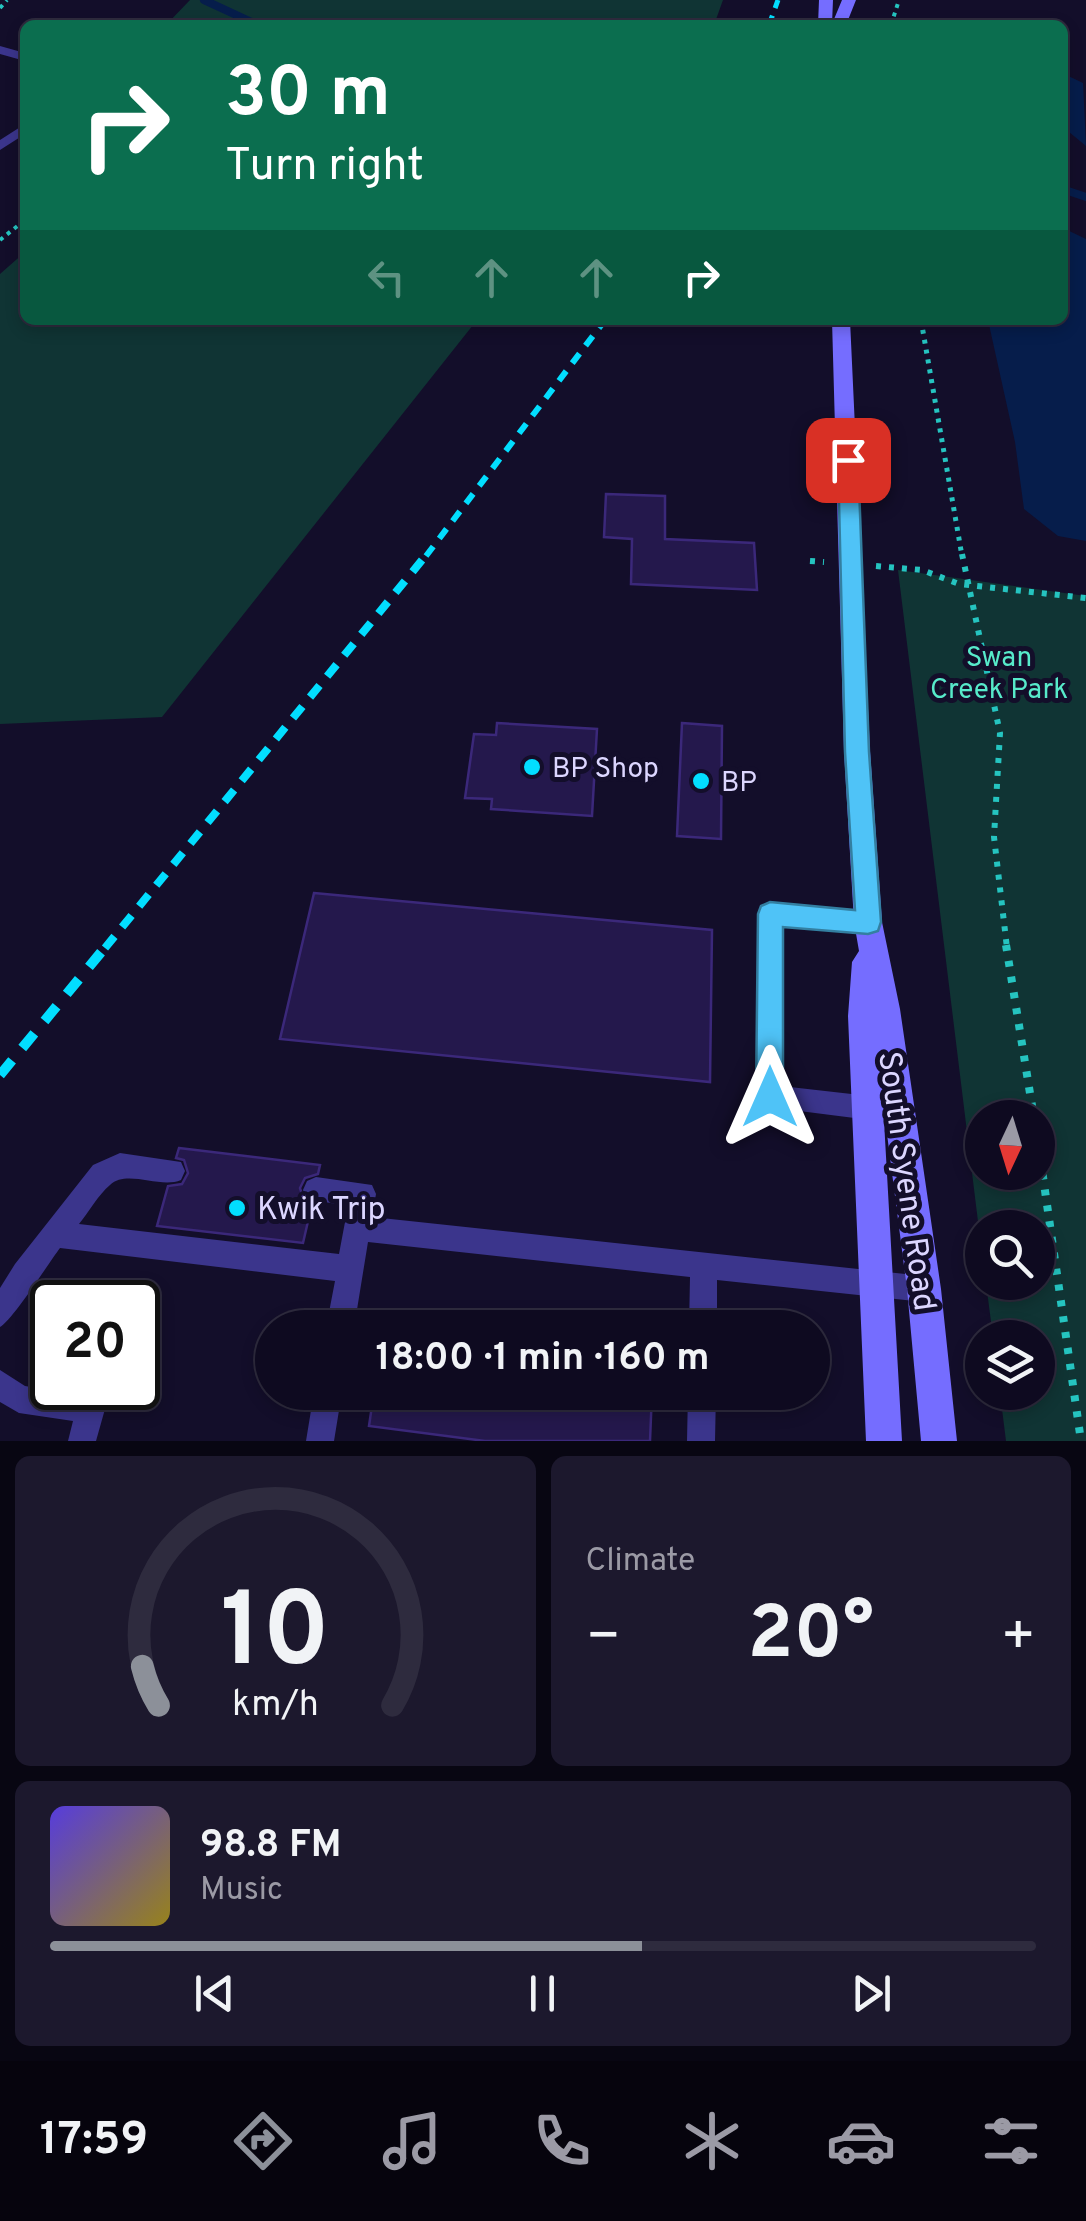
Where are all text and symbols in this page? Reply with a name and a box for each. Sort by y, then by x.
text: 30 m [225,52,391,141]
icon: right [60,60,190,190]
text: Turn right [225,139,424,196]
icon: left [359,250,414,305]
icon: ahead [464,250,519,305]
icon: ahead [569,250,624,305]
icon: right [674,250,729,305]
pin [806,418,891,503]
icon: arrive [821,433,876,488]
park label: Swan Creek Park [930,641,1068,709]
place label: BP Shop [552,752,659,788]
marker: BP Shop [521,756,543,778]
place label: BP [721,766,757,802]
marker: BP [690,770,712,792]
position arrow [718,1045,822,1149]
street label: South Syene Road [867,1049,943,1314]
north arrow [965,1100,1055,1190]
map controls [965,1100,1055,1410]
place label: Kwik Trip [257,1191,386,1231]
marker: Kwik Trip [226,1197,248,1219]
button: search [965,1210,1055,1300]
speed limit sign: 20 [30,1280,160,1410]
button: layers [965,1320,1055,1410]
text: 18:00 · 1 min · 160 m [375,1335,710,1384]
text: Climate [586,1542,695,1582]
text: 10 [220,1571,330,1703]
text: 20° [748,1590,874,1685]
text: − [586,1604,621,1674]
text: + [1001,1604,1036,1674]
text: km/h [232,1683,319,1729]
text: 98.8 FM [200,1822,342,1871]
text: Music [200,1871,283,1911]
icon: previous [187,1966,242,2021]
icon: pause [515,1966,570,2021]
icon: next [844,1966,899,2021]
icon: directions [228,2106,298,2176]
icon: music [377,2106,447,2176]
icon: phone [527,2106,597,2176]
icon: climate [677,2106,747,2176]
icon: car [826,2106,896,2176]
icon: filters [976,2106,1046,2176]
text: 17:59 [40,2113,148,2170]

